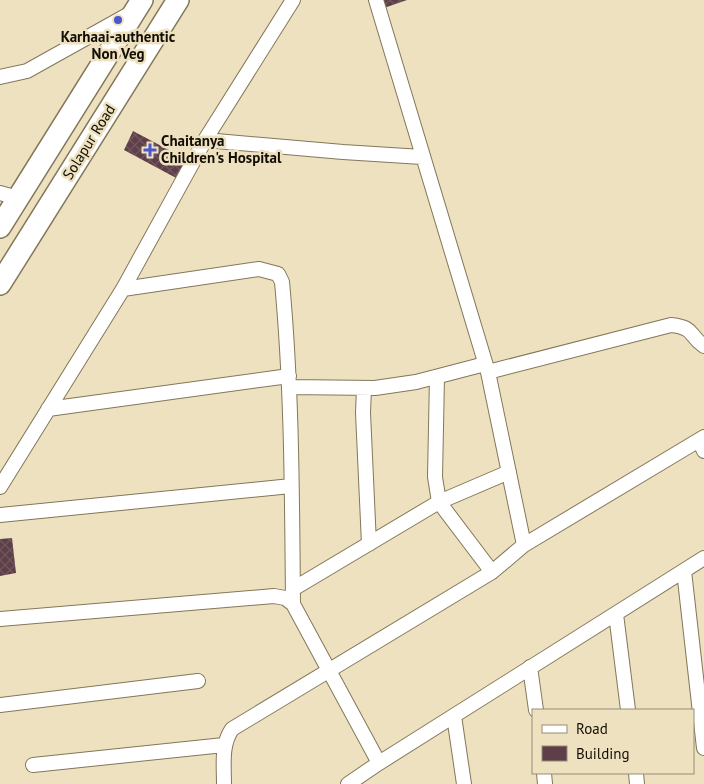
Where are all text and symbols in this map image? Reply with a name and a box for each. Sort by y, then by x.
marker: Karhaai-authentic Non Veg [112,14,124,26]
place label: Karhaai-authentic Non Veg [61,27,176,63]
street label: Solapur Road [58,101,119,183]
place label: Chaitanya Children's Hospital [161,131,282,167]
marker: Chaitanya Children's Hospital [143,143,157,157]
legend [532,709,694,774]
text: Road [576,719,608,738]
text: Building [576,744,630,763]

